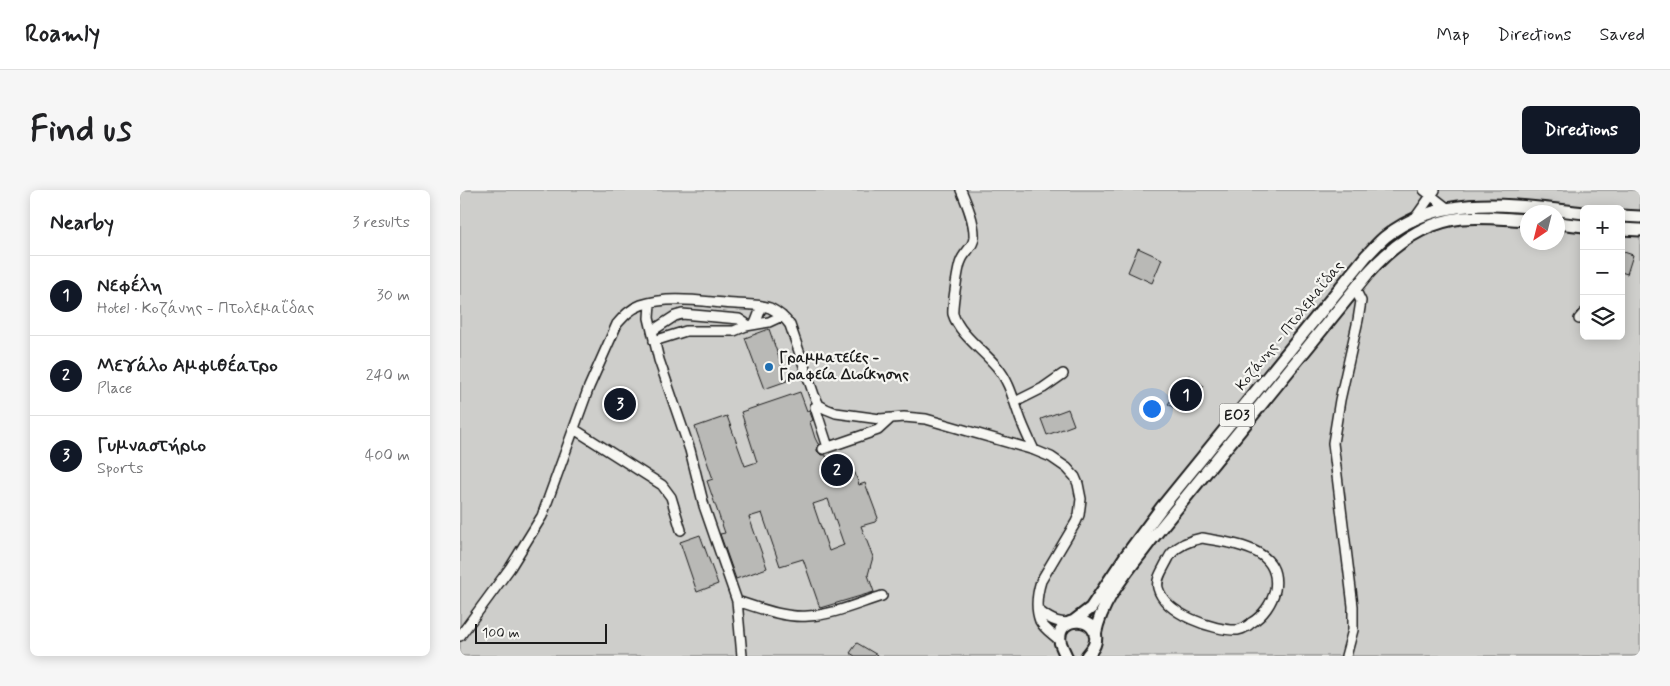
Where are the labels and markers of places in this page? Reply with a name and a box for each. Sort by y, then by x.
place label: Γραμματείες - Γραφεία Διοίκησης [779,348,909,385]
marker: Γραμματείες - Γραφεία Διοίκησης [763,361,775,373]
pin: 1 [1170,376,1202,414]
pin: 3 [604,385,636,423]
pin: 2 [821,451,853,489]

